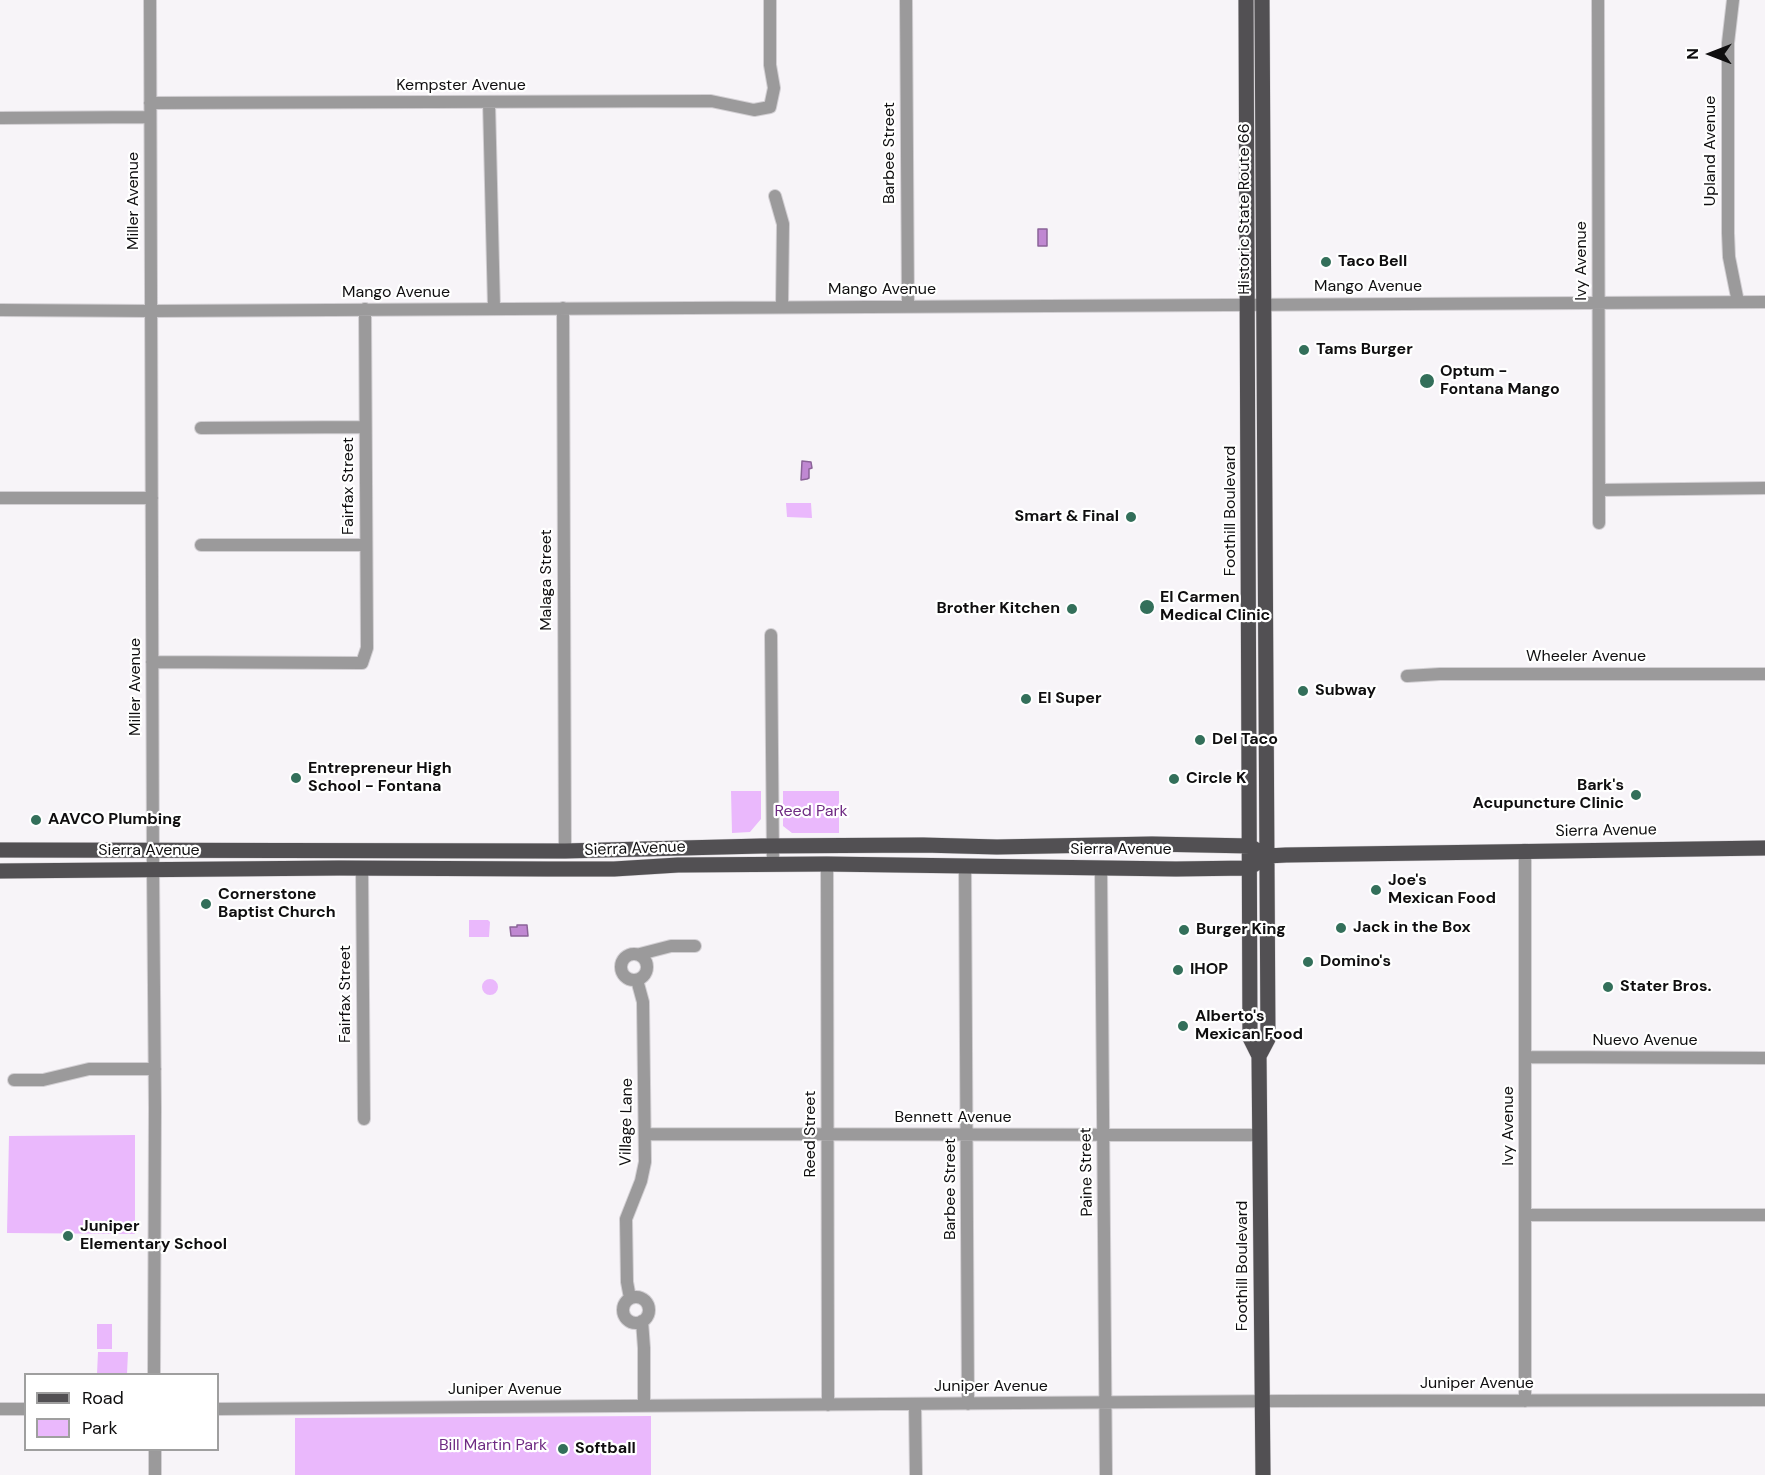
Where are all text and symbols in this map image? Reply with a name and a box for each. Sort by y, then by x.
north arrow [1681,24,1741,84]
text: N [1682,48,1703,60]
street label: Kempster Avenue [396,76,526,96]
street label: Upland Avenue [1701,96,1721,206]
street label: Barbee Street [880,102,900,204]
street label: Historic State Route 66 [1235,123,1255,295]
street label: Miller Avenue [124,152,144,250]
street label: Ivy Avenue [1572,221,1592,301]
place label: Taco Bell [1338,252,1407,272]
marker: Taco Bell [1319,255,1333,269]
street label: Mango Avenue [1314,277,1422,297]
street label: Mango Avenue [828,280,936,300]
street label: Mango Avenue [342,283,450,303]
place label: Tams Burger [1316,340,1413,360]
marker: Tams Burger [1297,343,1311,357]
place label: Optum - Fontana Mango [1440,362,1560,400]
marker: Optum - Fontana Mango [1418,372,1436,390]
street label: Fairfax Street [339,437,359,535]
street label: Foothill Boulevard [1221,446,1241,576]
place label: Smart & Final [1015,507,1119,527]
marker: Smart & Final [1124,510,1138,524]
street label: Malaga Street [537,529,557,631]
place label: El Carmen Medical Clinic [1160,588,1270,626]
marker: El Carmen Medical Clinic [1138,598,1156,616]
place label: Brother Kitchen [937,599,1060,619]
marker: Brother Kitchen [1065,602,1079,616]
street label: Miller Avenue [126,638,146,736]
street label: Wheeler Avenue [1526,647,1646,667]
place label: Subway [1315,681,1376,701]
marker: Subway [1296,684,1310,698]
place label: El Super [1038,689,1102,709]
marker: El Super [1019,692,1033,706]
place label: Del Taco [1212,730,1278,750]
marker: Del Taco [1193,733,1207,747]
place label: Entrepreneur High School - Fontana [308,759,452,797]
place label: Circle K [1186,769,1246,789]
marker: Entrepreneur High School - Fontana [289,771,303,785]
marker: Circle K [1167,772,1181,786]
place label: Bark's Acupuncture Clinic [1473,776,1624,814]
marker: Bark's Acupuncture Clinic [1629,788,1643,802]
park label: Reed Park [774,802,848,822]
place label: AAVCO Plumbing [48,810,182,830]
marker: AAVCO Plumbing [29,813,43,827]
street label: Sierra Avenue [1555,821,1657,841]
street label: Sierra Avenue [584,838,686,860]
street label: Sierra Avenue [1070,840,1172,860]
street label: Sierra Avenue [98,841,200,861]
place label: Joe's Mexican Food [1388,871,1496,909]
marker: Joe's Mexican Food [1369,883,1383,897]
place label: Cornerstone Baptist Church [218,885,336,923]
marker: Cornerstone Baptist Church [199,897,213,911]
place label: Jack in the Box [1353,918,1471,938]
place label: Burger King [1196,920,1286,940]
marker: Jack in the Box [1334,921,1348,935]
marker: Burger King [1177,923,1191,937]
street label: Fairfax Street [336,945,356,1043]
place label: Domino's [1320,952,1391,972]
marker: Domino's [1301,955,1315,969]
place label: IHOP [1190,960,1228,980]
marker: IHOP [1171,963,1185,977]
place label: Stater Bros. [1620,977,1711,997]
marker: Stater Bros. [1601,980,1615,994]
place label: Alberto's Mexican Food [1195,1007,1303,1045]
marker: Alberto's Mexican Food [1176,1019,1190,1033]
street label: Nuevo Avenue [1592,1031,1698,1051]
street label: Village Lane [617,1078,637,1166]
street label: Ivy Avenue [1499,1086,1519,1166]
street label: Reed Street [801,1091,821,1177]
street label: Bennett Avenue [894,1108,1012,1128]
street label: Paine Street [1077,1127,1097,1217]
street label: Barbee Street [941,1138,961,1240]
street label: Foothill Boulevard [1233,1201,1253,1331]
place label: Juniper Elementary School [80,1217,227,1255]
marker: Juniper Elementary School [61,1229,75,1243]
legend [24,1373,219,1451]
street label: Juniper Avenue [1420,1374,1534,1394]
street label: Juniper Avenue [934,1377,1048,1397]
street label: Juniper Avenue [448,1380,562,1400]
text: Road [82,1386,124,1410]
text: Park [82,1416,118,1440]
park label: Bill Martin Park [439,1436,547,1456]
place label: Softball [575,1439,636,1459]
marker: Softball [556,1442,570,1456]

